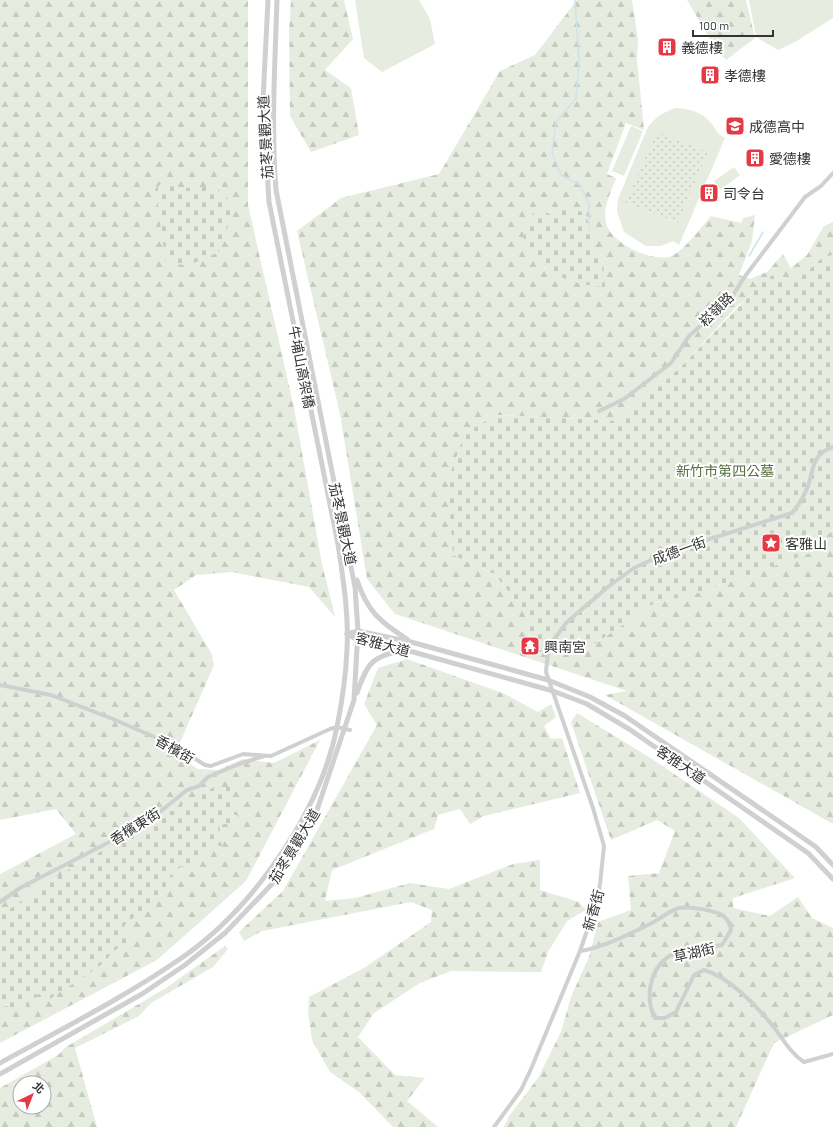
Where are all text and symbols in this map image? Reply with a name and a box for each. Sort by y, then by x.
scale bar [693,12,773,38]
text: 100 m [699,18,729,32]
building icon: 義德樓 [656,36,678,58]
place label: 義德樓 [681,39,723,56]
building icon: 孝德樓 [699,64,721,86]
place label: 孝德樓 [724,67,766,84]
street label: 茄苳景觀大道 [254,95,276,179]
school or university icon: 成德高中 [724,115,746,137]
place label: 成德高中 [749,118,805,135]
building icon: 愛德樓 [744,147,766,169]
place label: 愛德樓 [769,150,811,167]
building icon: 司令台 [698,182,720,204]
place label: 司令台 [723,185,765,202]
street label: 崧嶺路 [695,288,737,330]
street label: 牛埔山高架橋 [286,324,318,410]
park label: 新竹市第四公墓 [676,462,774,479]
street label: 茄苳景觀大道 [326,481,360,567]
street label: 成德一街 [650,532,708,568]
place icon: 客雅山 [760,532,782,554]
place label: 客雅山 [785,535,827,552]
street label: 客雅大道 [354,629,412,659]
temple icon: 興南宮 [519,635,541,657]
place label: 興南宮 [544,638,586,655]
street label: 香檳街 [153,731,197,767]
street label: 客雅大道 [653,741,709,787]
street label: 香檳東街 [107,804,163,848]
street label: 茄苳景觀大道 [265,806,323,886]
street label: 新香街 [579,887,607,933]
street label: 草湖街 [672,939,716,965]
north arrow [12,1075,52,1115]
text: 北 [31,1079,48,1096]

